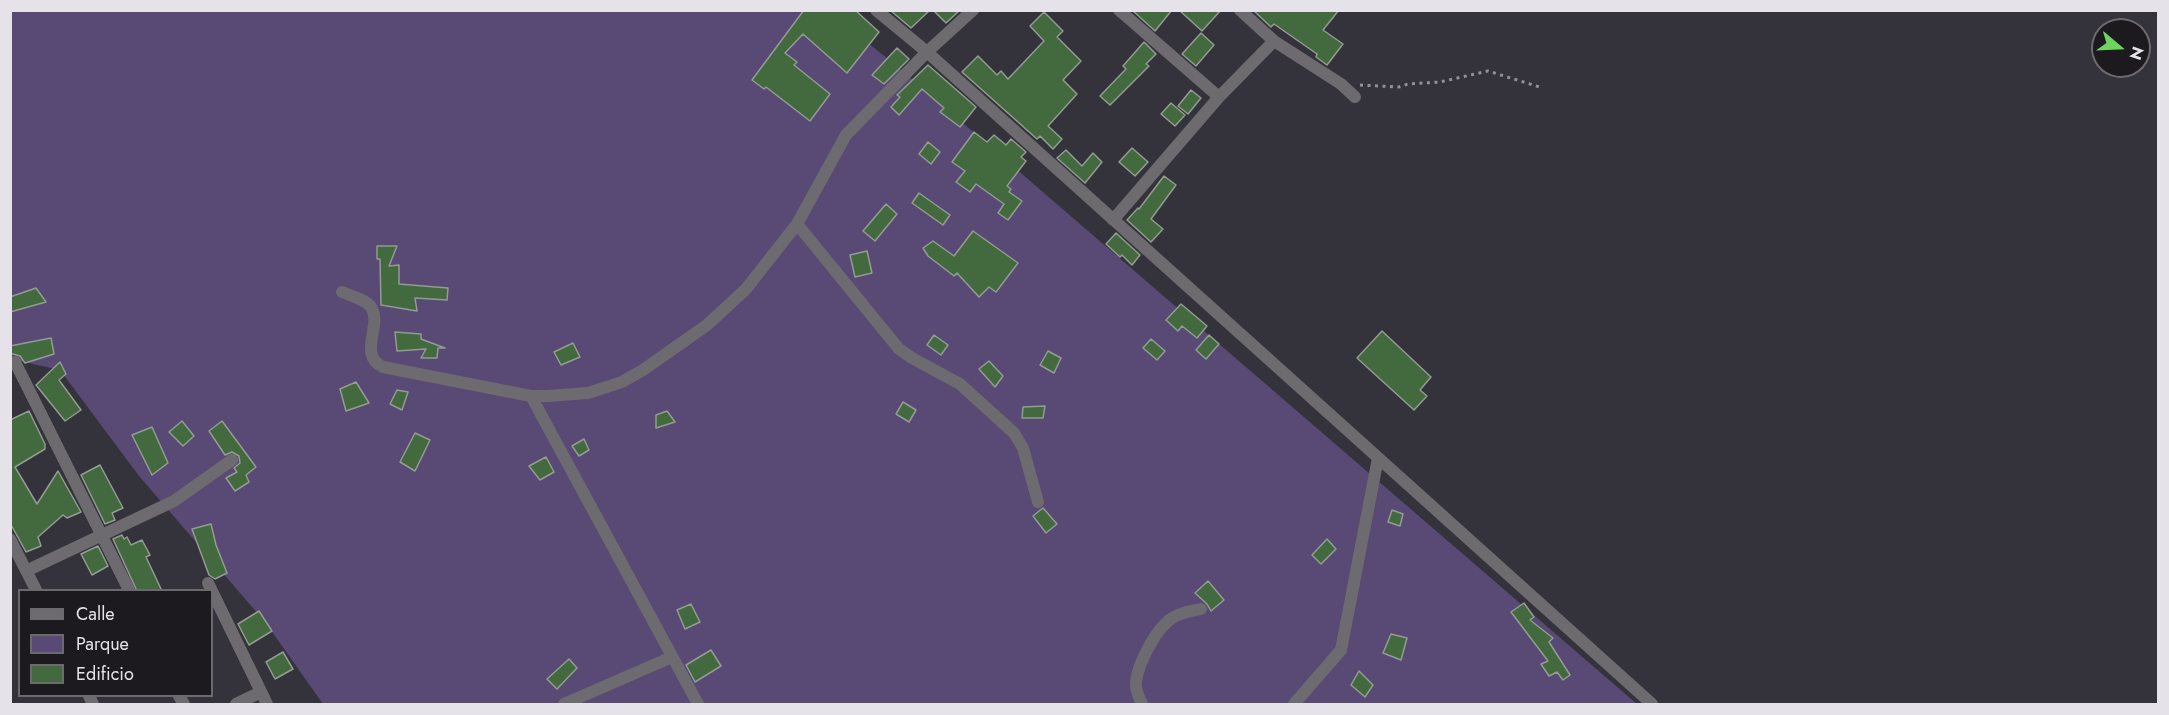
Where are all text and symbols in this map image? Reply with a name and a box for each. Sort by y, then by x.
north arrow [2091,18,2151,78]
text: N [2124,44,2150,63]
legend [18,589,213,697]
text: Calle [76,601,115,627]
text: Parque [76,631,129,657]
text: Edificio [76,661,134,687]

